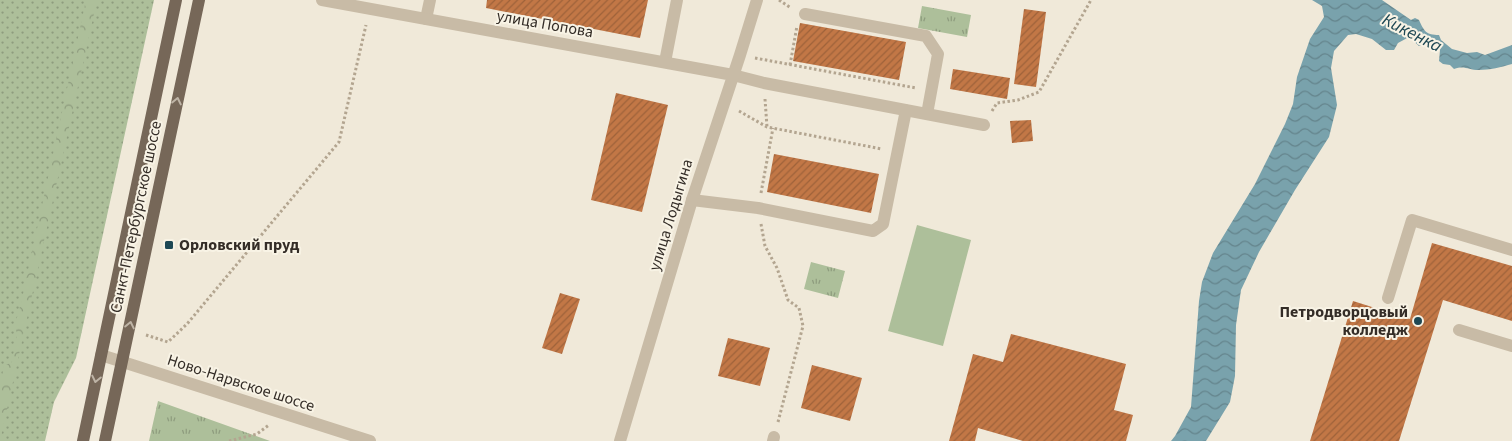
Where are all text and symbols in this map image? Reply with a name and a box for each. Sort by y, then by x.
street label: улица Попова [495,5,595,43]
water label: Кикенка [1378,7,1447,59]
one-way arrow [171,97,182,106]
street label: Санкт-Петербургское шоссе [105,119,167,315]
street label: улица Лодыгина [644,156,698,274]
place label: Орловский пруд [179,234,300,256]
marker: Орловский пруд [163,239,175,251]
place label: Петродворцовый колледж [1279,301,1409,341]
marker: Петродворцовый колледж [1412,315,1424,327]
one-way arrow [124,320,135,329]
street label: Ново-Нарвское шоссе [164,349,318,417]
one-way arrow [91,374,102,383]

